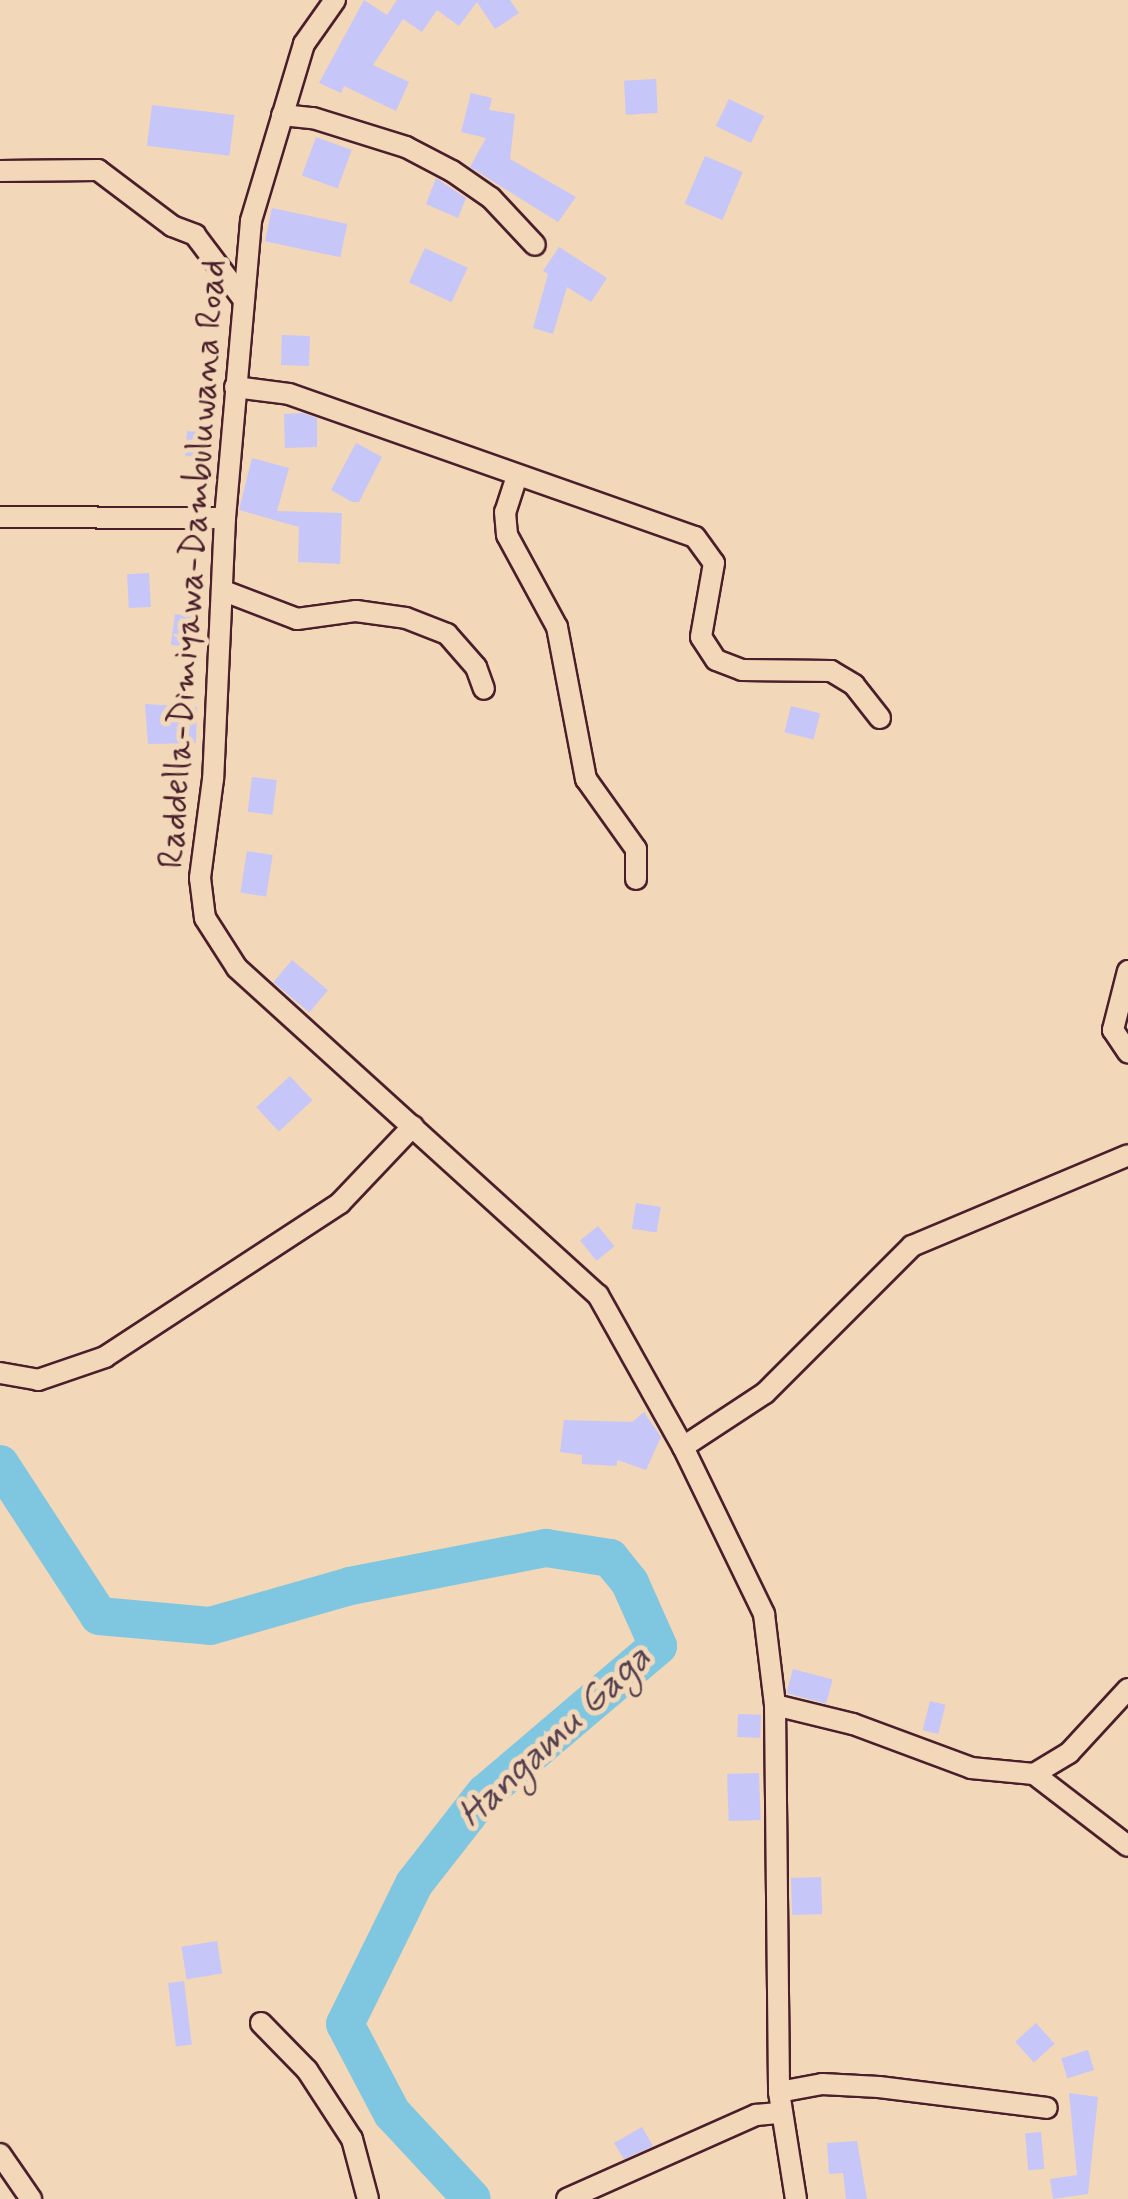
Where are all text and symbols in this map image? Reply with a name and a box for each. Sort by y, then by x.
street label: Raddella-Dimiyawa-Dambuluwana Road [151,258,235,870]
water label: Hangamu Gaga [450,1637,660,1837]

